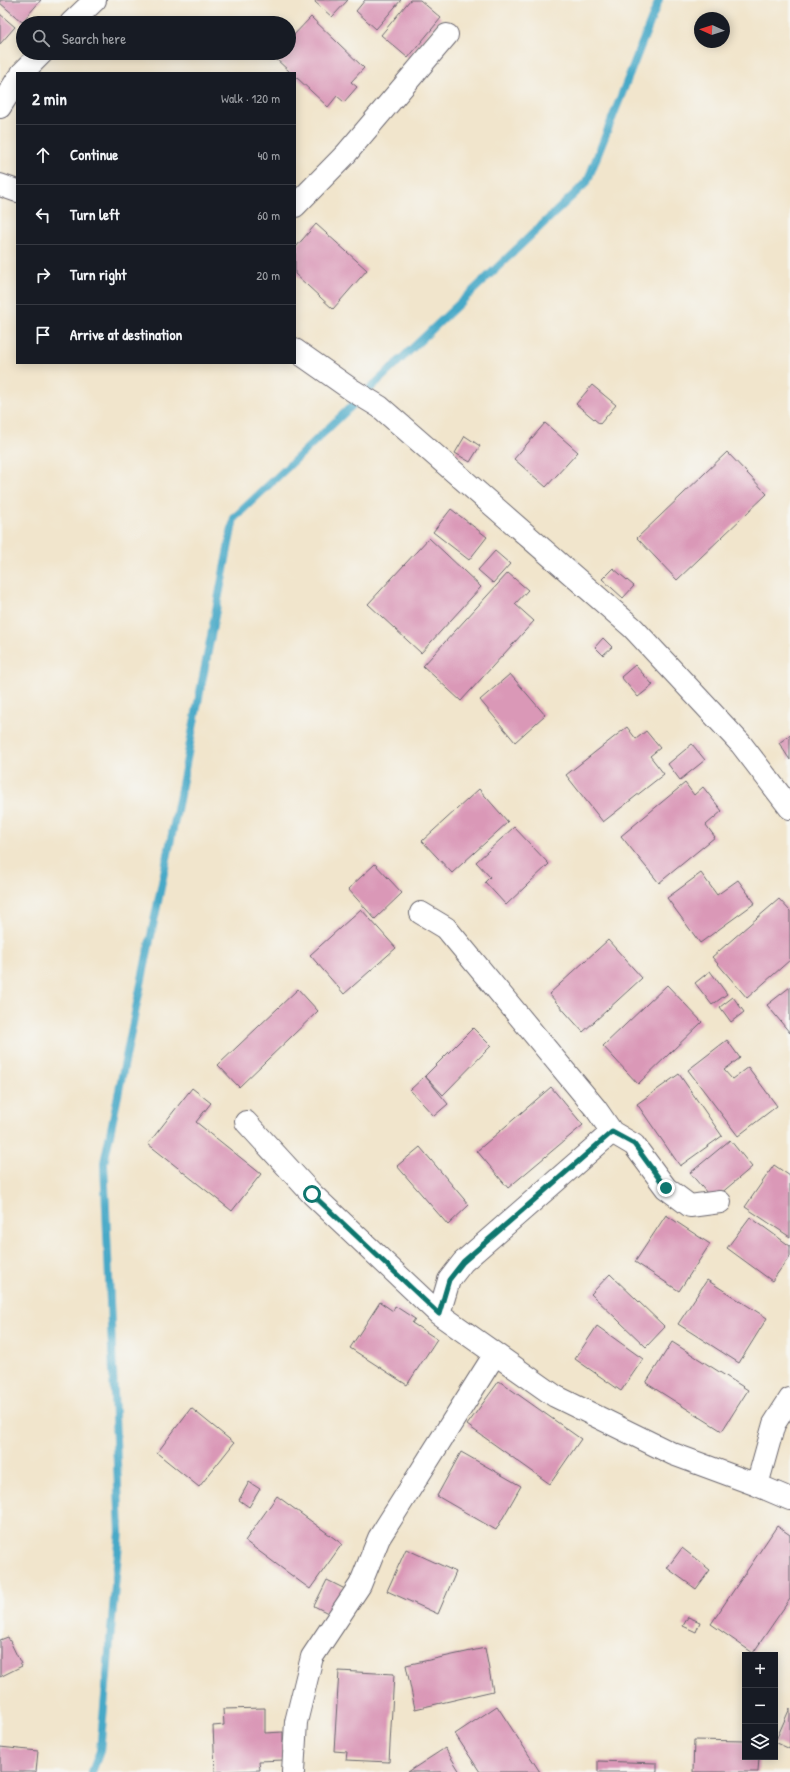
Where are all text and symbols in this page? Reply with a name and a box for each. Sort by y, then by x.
north arrow [694,12,730,48]
search box [16,16,296,60]
icon: search [30,27,52,49]
text: Search here [62,28,126,49]
text: 2 min [32,87,67,110]
text: Walk · 120 m [221,89,280,107]
icon: ahead [32,144,54,166]
text: Continue [70,144,118,165]
text: 40 m [257,146,280,164]
icon: left [32,204,54,226]
text: Turn left [70,204,120,225]
text: 60 m [257,206,280,224]
icon: right [32,264,54,286]
text: Turn right [70,264,126,285]
text: 20 m [256,266,280,284]
icon: arrive [32,324,54,346]
text: Arrive at destination [70,324,182,345]
route end [657,1179,675,1197]
route start [303,1185,321,1203]
map controls [742,1652,778,1760]
button: + [742,1652,778,1688]
button: − [742,1688,778,1724]
button: layers [742,1724,778,1760]

